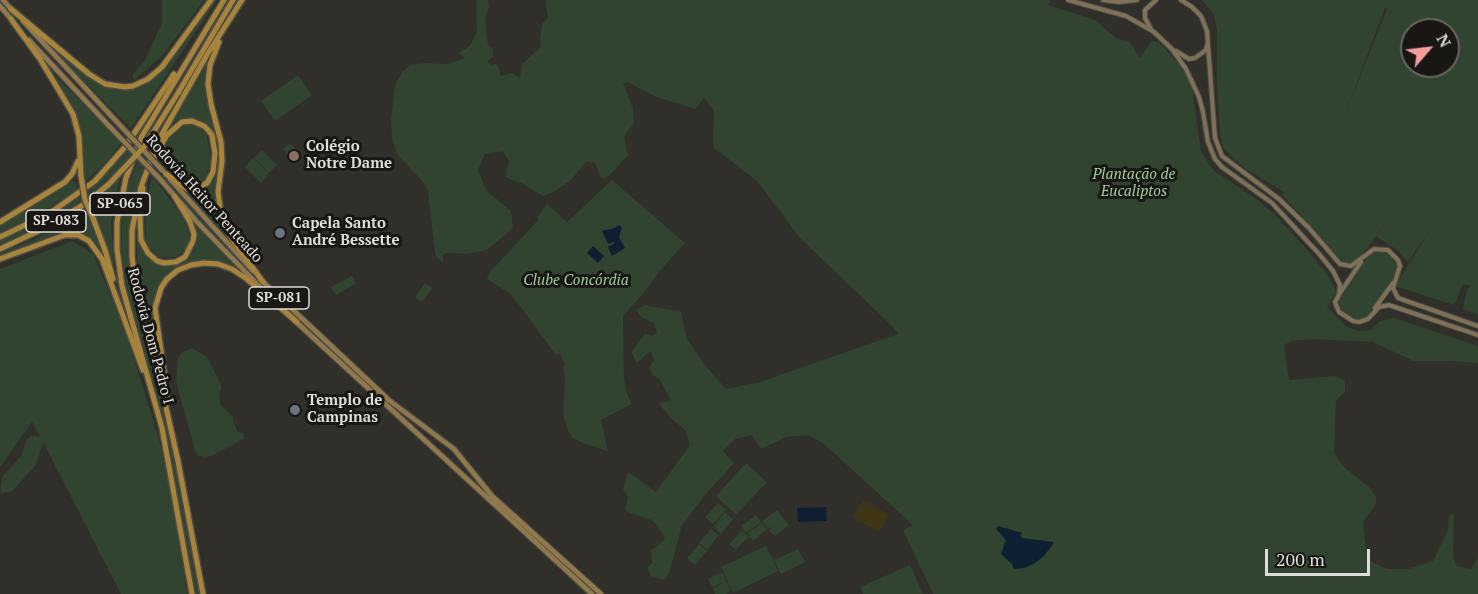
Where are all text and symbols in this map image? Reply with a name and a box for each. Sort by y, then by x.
north arrow [1400,18,1460,78]
text: N [1432,30,1457,51]
street label: Rodovia Heitor Penteado [142,131,266,267]
place label: Colégio Notre Dame [306,138,392,173]
marker: Colégio Notre Dame [287,149,301,163]
park label: Plantação de Eucaliptos [1093,166,1175,201]
road number: SP-065 [90,193,150,215]
road number: SP-083 [26,210,86,232]
place label: Capela Santo André Bessette [292,215,399,250]
marker: Capela Santo André Bessette [273,226,287,240]
street label: Rodovia Dom Pedro I [123,266,177,406]
park label: Clube Concórdia [523,272,629,290]
road number: SP-081 [249,287,309,309]
place label: Templo de Campinas [307,392,382,427]
marker: Templo de Campinas [288,403,302,417]
scale bar [1268,537,1373,575]
text: 200 m [1276,547,1325,571]

